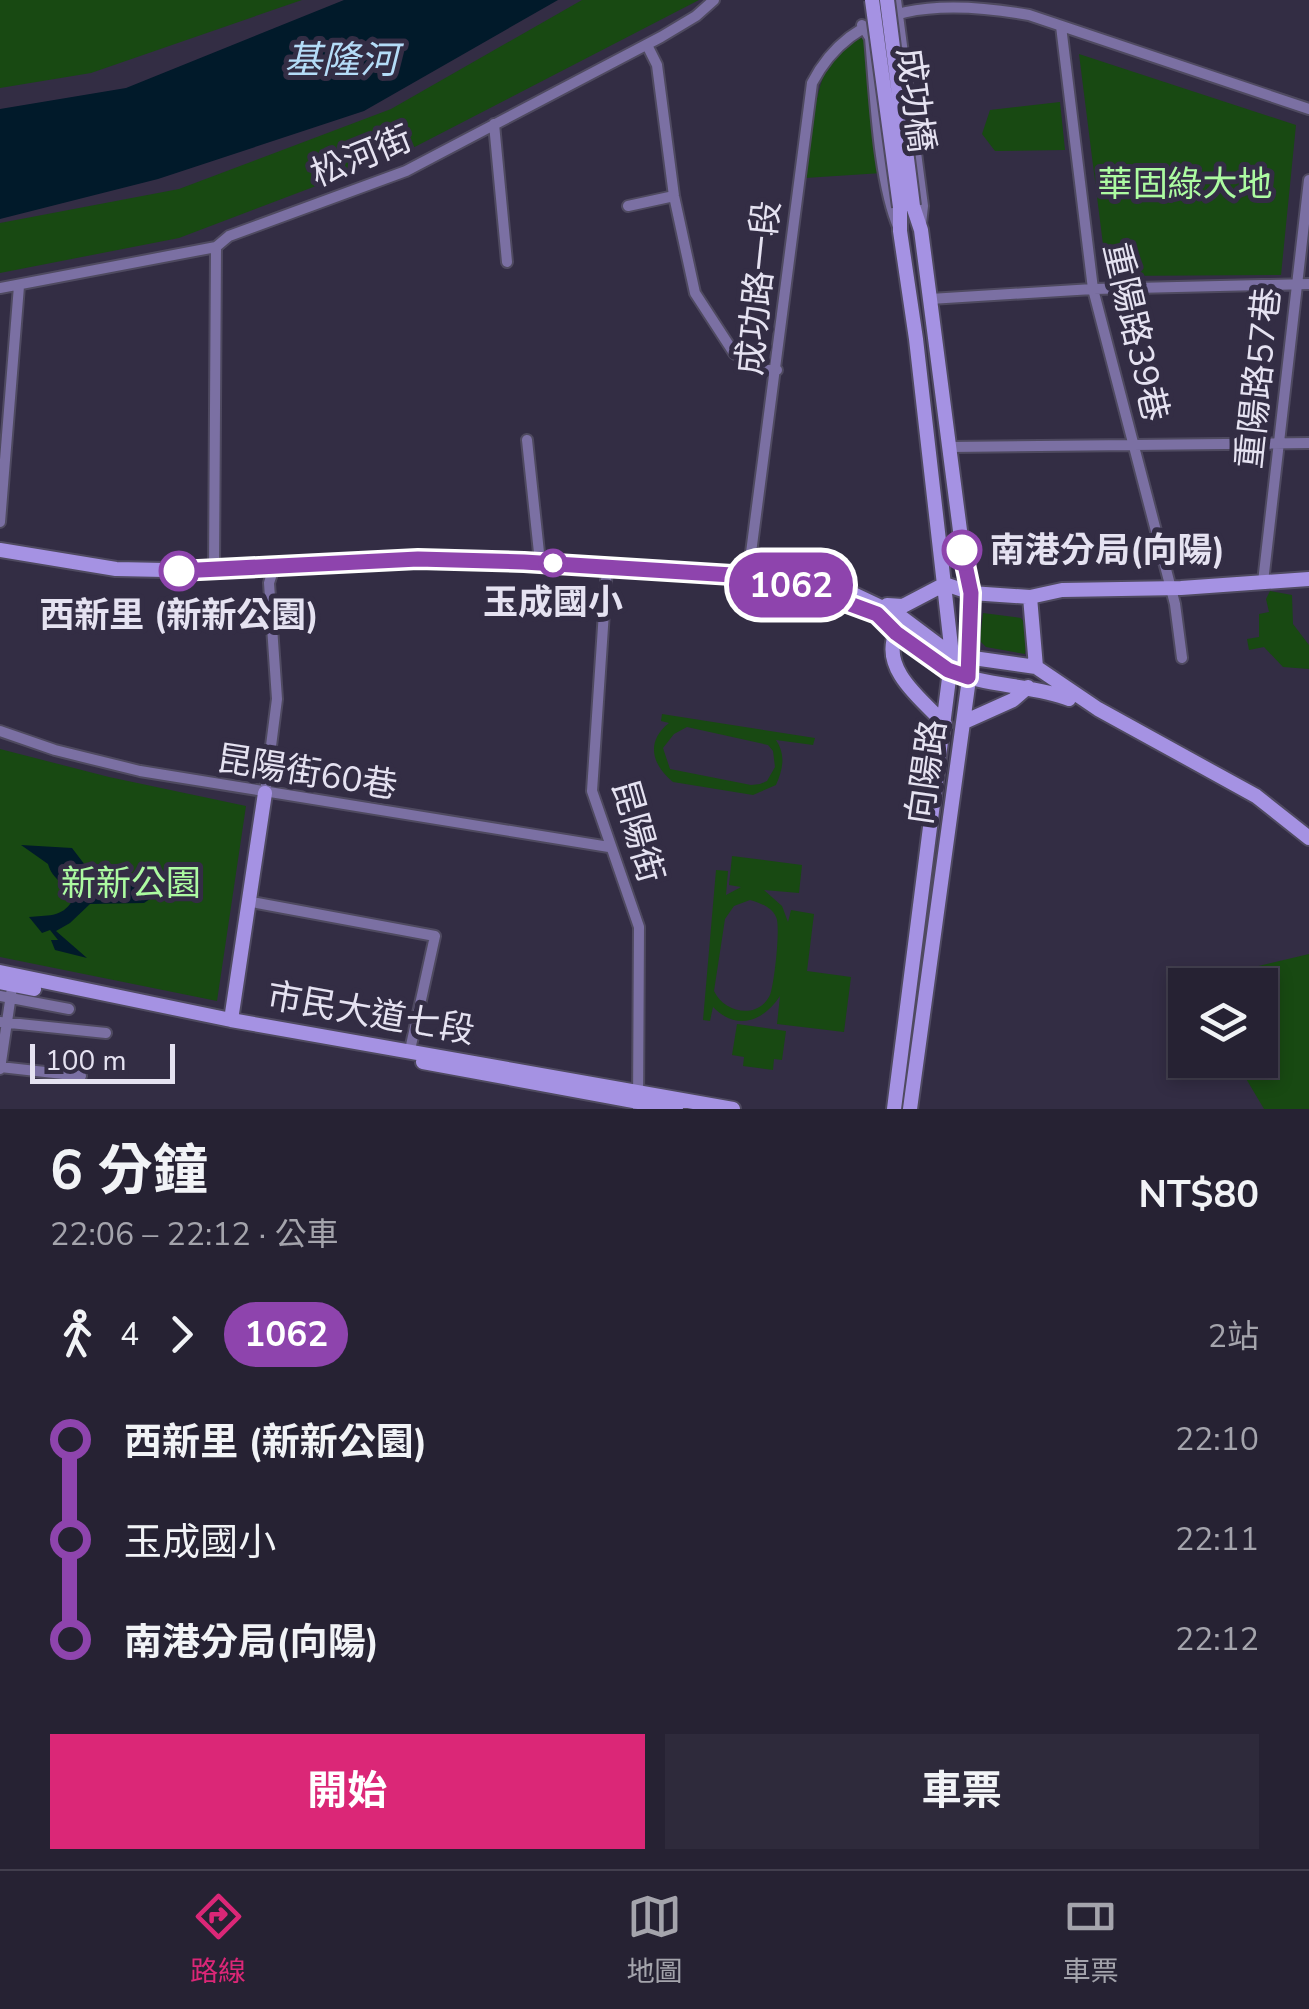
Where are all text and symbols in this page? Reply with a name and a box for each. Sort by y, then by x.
water label: 基隆河 [284,35,405,86]
street label: 成功橋 [886,45,945,155]
street label: 松河街 [304,115,419,198]
park label: 華固綠大地 [1097,161,1273,208]
street label: 成功路一段 [726,199,791,378]
street label: 重陽路39巷 [1092,238,1179,426]
street label: 重陽路57巷 [1226,285,1291,471]
place label: 南港分局(向陽) [990,527,1225,574]
marker: 南港分局(向陽) [943,531,981,569]
marker: 玉成國小 [540,550,566,576]
marker: 西新里 (新新公園) [160,552,198,590]
line badge: 1062 [721,552,861,618]
text: 1062 [749,562,833,609]
place label: 玉成國小 [483,579,623,626]
place label: 西新里 (新新公園) [39,592,319,639]
street label: 向陽路 [896,717,957,827]
street label: 昆陽街60巷 [213,735,400,810]
street label: 昆陽街 [600,774,675,888]
park label: 新新公園 [61,860,201,907]
map controls [1168,968,1278,1078]
button: layers [1168,968,1278,1078]
street label: 市民大道七段 [263,972,478,1055]
scale bar [30,1039,175,1084]
text: 100 m [45,1042,127,1080]
text: 6 分鐘 [50,1133,208,1208]
text: NT$80 [1139,1169,1259,1220]
text: 22:06 – 22:12 · 公車 [50,1213,338,1256]
icon: walk [50,1307,105,1362]
icon: forward [154,1307,209,1362]
text: 1062 [244,1311,328,1358]
text: 4 [120,1313,139,1356]
text: 2站 [1208,1315,1259,1358]
text: 西新里 (新新公園) [124,1417,427,1468]
text: 22:10 [1175,1418,1259,1461]
text: 玉成國小 [124,1517,276,1568]
text: 22:11 [1175,1518,1259,1561]
text: 南港分局(向陽) [124,1617,379,1668]
text: 22:12 [1175,1618,1259,1661]
button: 開始 [50,1734,645,1849]
button: 車票 [665,1734,1259,1849]
tab: 路線 [190,1889,246,1991]
tab: 地圖 [626,1889,683,1991]
tab: 車票 [1063,1889,1119,1991]

